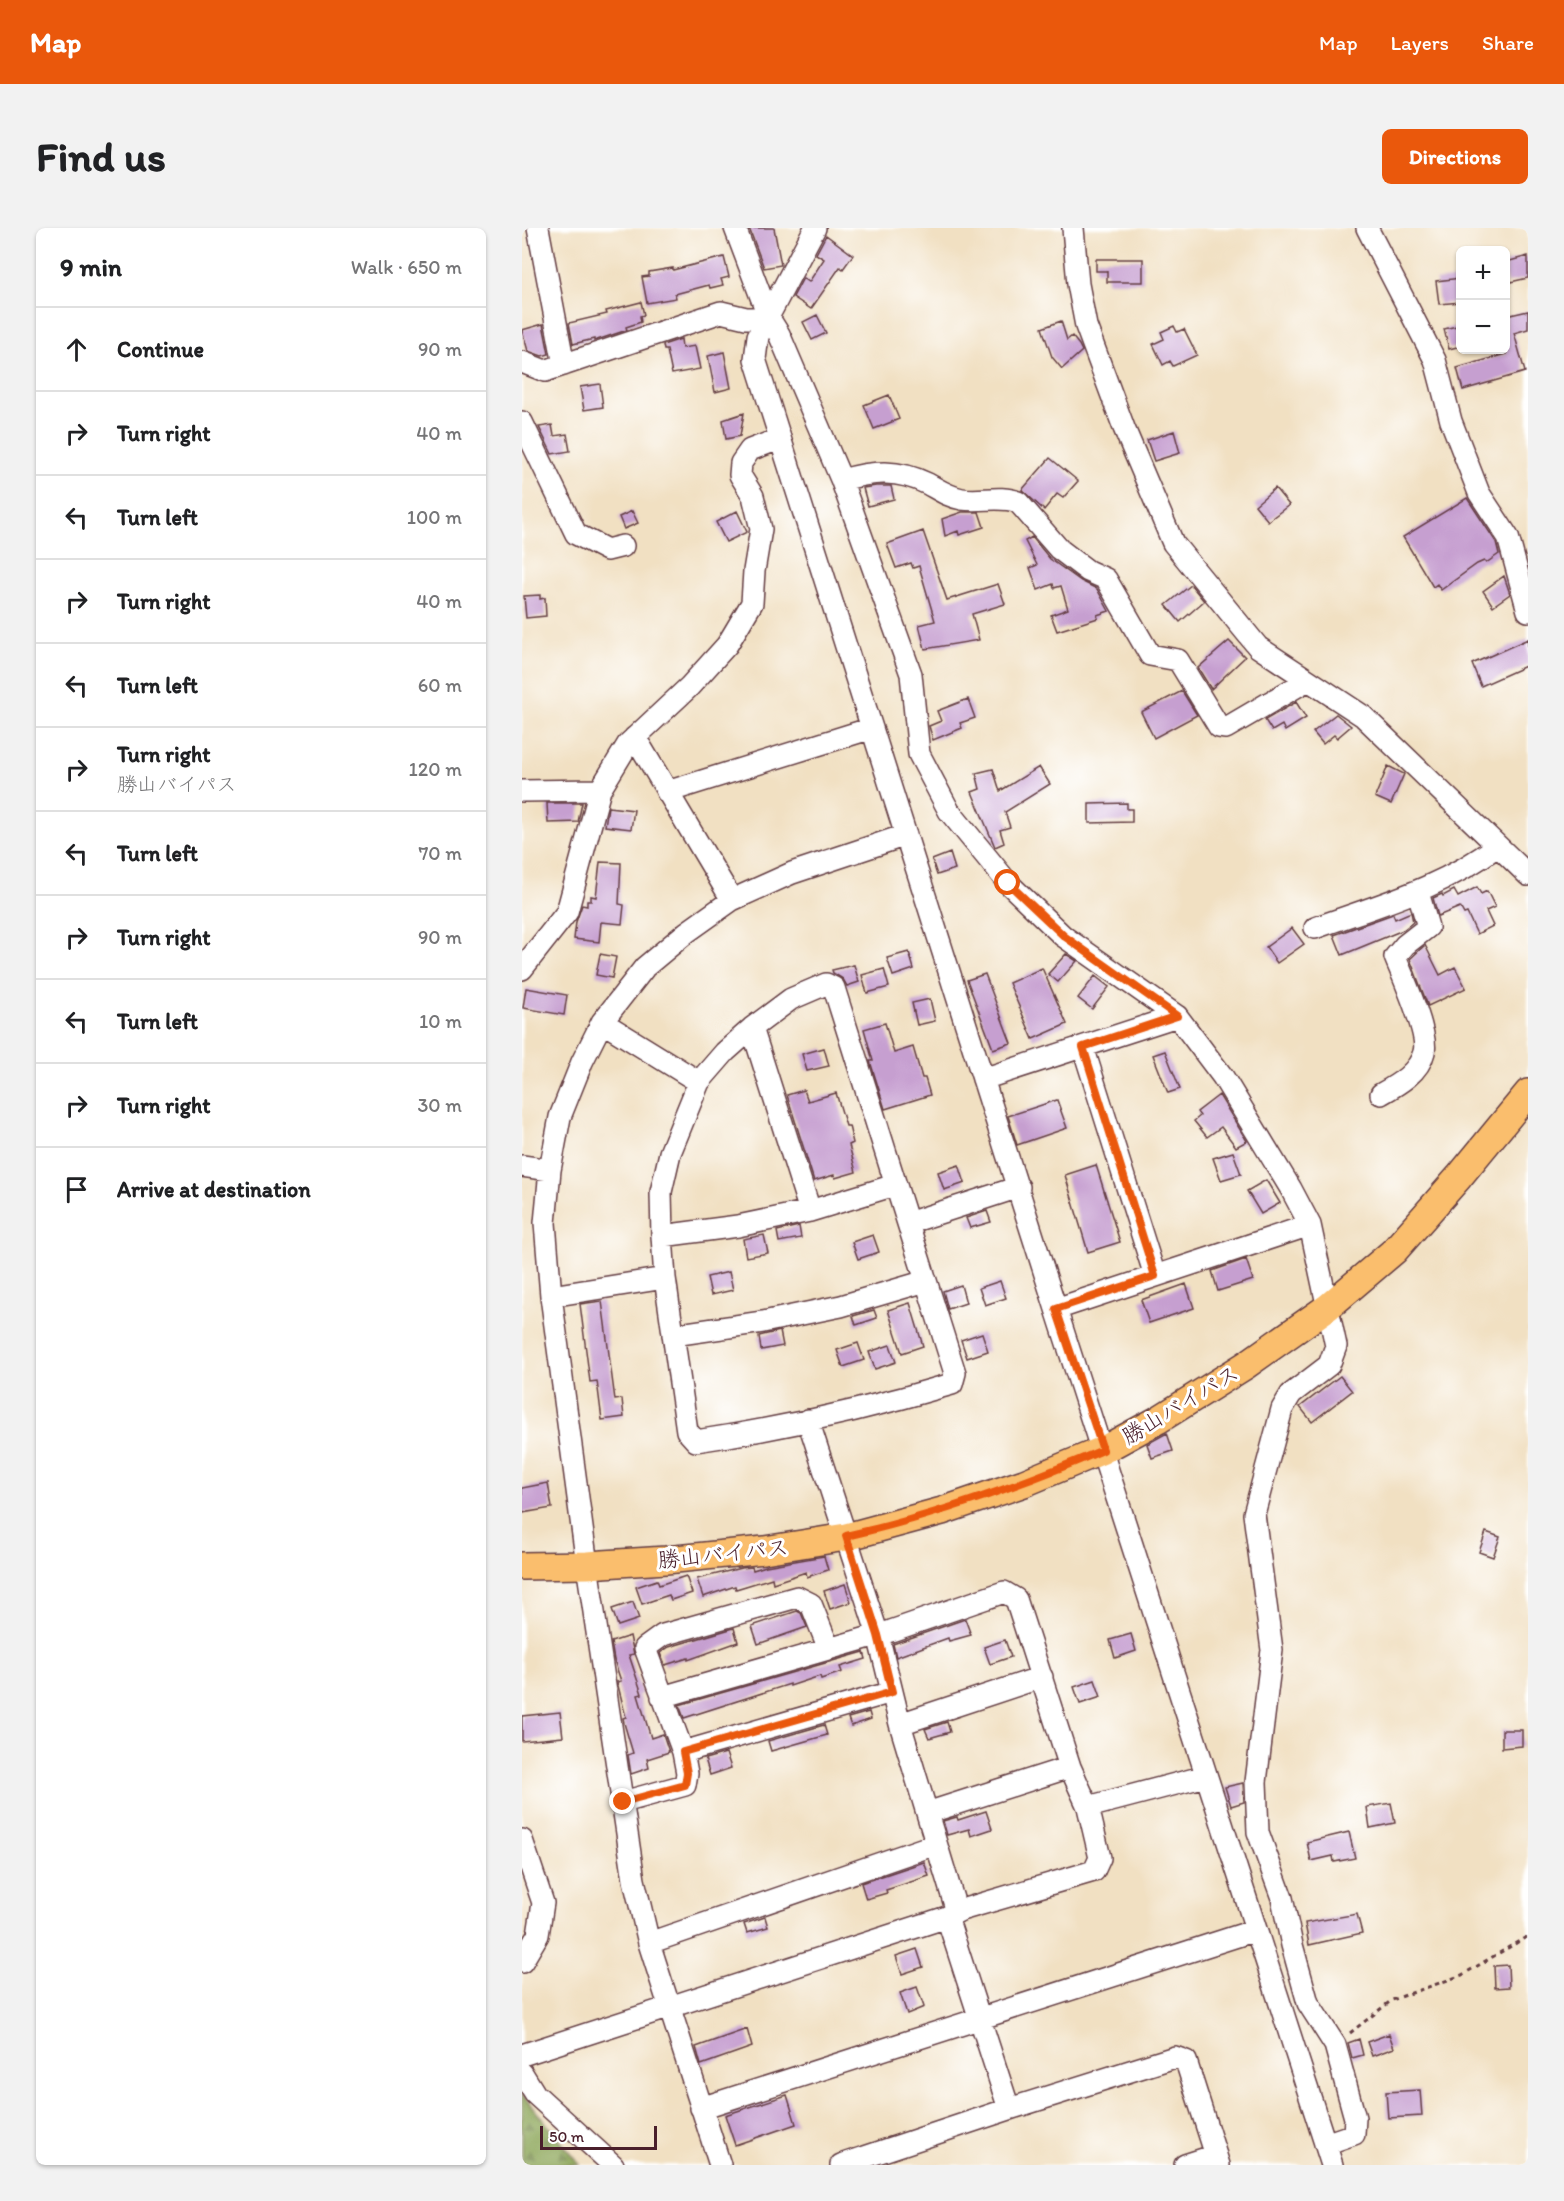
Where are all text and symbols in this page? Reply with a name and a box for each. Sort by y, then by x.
text: Map [30,25,81,59]
text: Map [1319,30,1358,55]
text: Layers [1391,30,1449,55]
text: Share [1482,30,1534,55]
button: Directions [1382,129,1528,184]
text: Find us [36,131,166,182]
map controls [1456,246,1510,354]
button: + [1456,246,1510,300]
text: 9 min [60,251,122,283]
text: Walk · 650 m [351,255,462,279]
button: − [1456,300,1510,354]
icon: ahead [60,333,93,366]
text: Continue [117,336,204,363]
text: 90 m [418,337,462,361]
icon: right [60,417,93,450]
text: Turn right [117,420,211,447]
text: 40 m [416,421,462,445]
icon: left [60,501,93,534]
text: Turn left [117,504,198,531]
text: 100 m [407,505,462,529]
icon: right [60,585,93,618]
text: Turn right [117,588,211,615]
text: 40 m [416,589,462,613]
icon: left [60,669,93,702]
text: Turn left [117,672,198,699]
text: 60 m [418,673,462,697]
text: Turn right [117,741,211,768]
icon: right [60,753,93,786]
text: 120 m [409,757,462,781]
text: 勝山バイパス [117,772,237,796]
icon: left [60,837,93,870]
text: Turn left [117,840,198,867]
text: 70 m [418,841,462,865]
route start [994,869,1020,895]
icon: right [60,921,93,954]
text: Turn right [117,924,211,951]
text: 90 m [418,925,462,949]
icon: left [60,1005,93,1038]
text: Turn left [117,1008,198,1035]
text: 10 m [419,1009,462,1033]
icon: right [60,1089,93,1122]
text: Turn right [117,1092,211,1119]
text: 30 m [417,1093,462,1117]
icon: arrive [60,1173,93,1206]
text: Arrive at destination [117,1176,311,1203]
street label: 勝山バイパス [1117,1359,1244,1450]
street label: 勝山バイパス [656,1533,790,1574]
route end [609,1788,635,1814]
scale bar [540,2123,657,2150]
text: 50 m [549,2127,584,2146]

